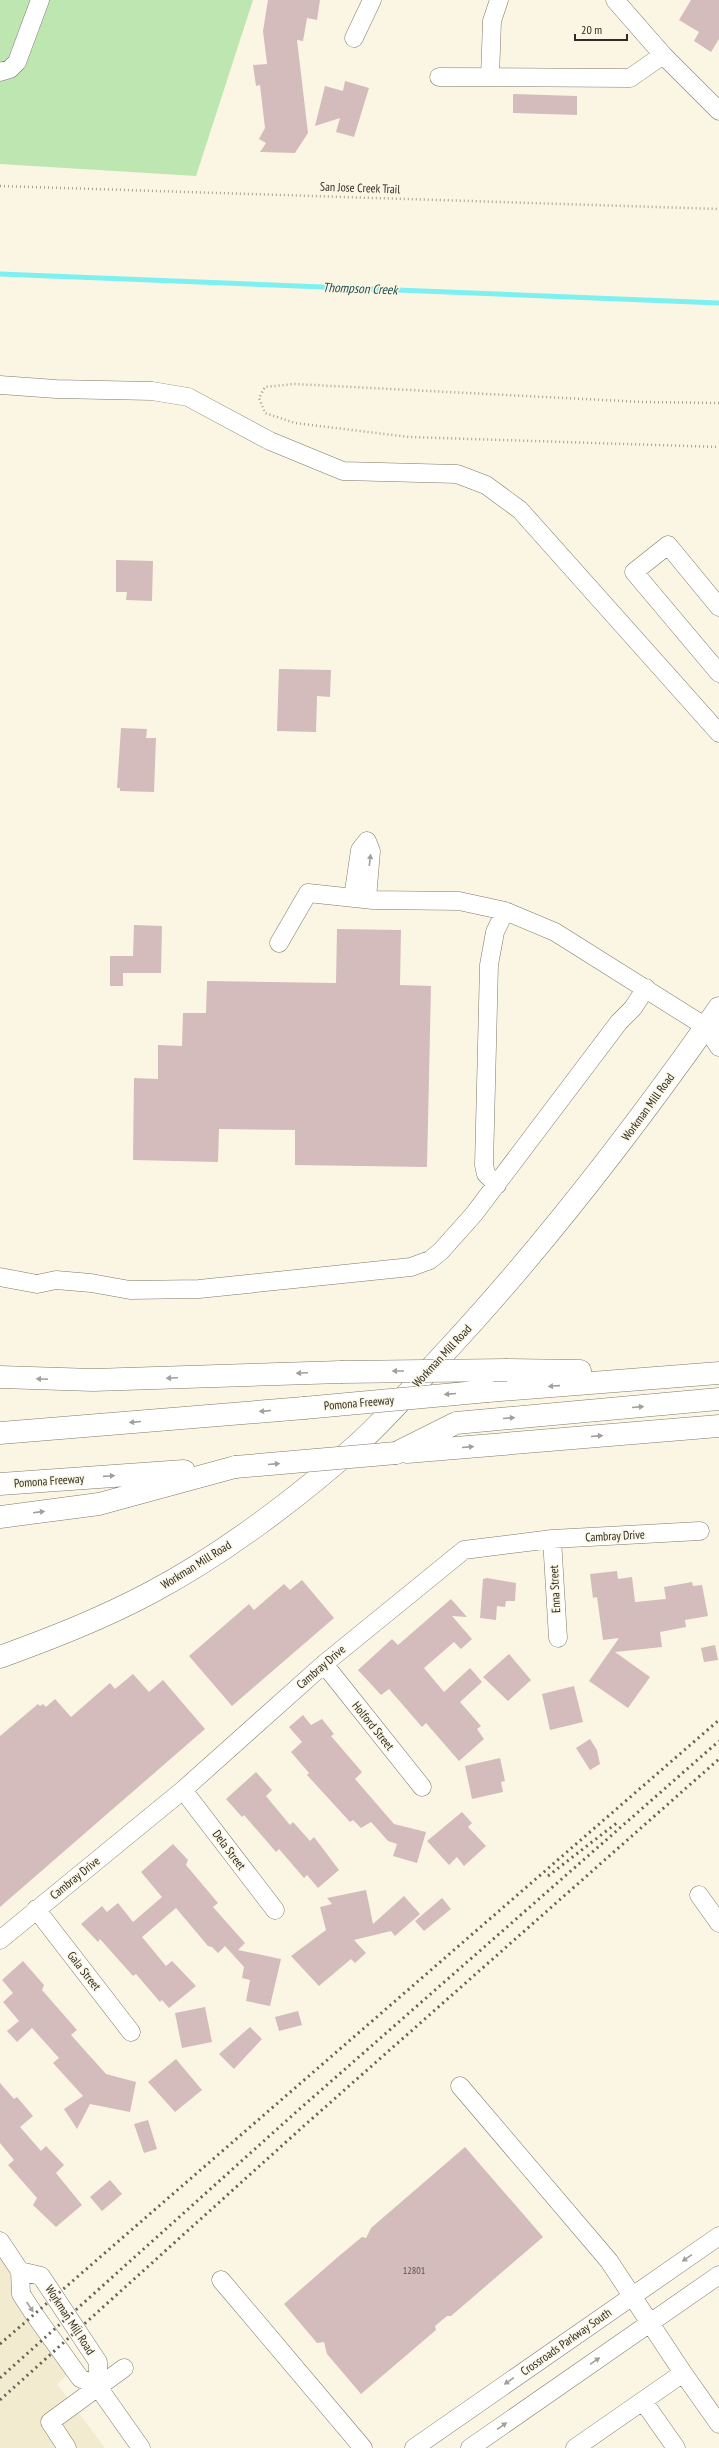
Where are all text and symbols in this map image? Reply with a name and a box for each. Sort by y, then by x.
scale bar [575,16,627,42]
text: 20 m [581,22,602,37]
street label: San Jose Creek Trail [320,179,401,196]
water label: Thompson Creek [322,279,400,298]
one-way arrow [367,854,373,866]
street label: Workman Mill Road [618,1070,677,1143]
street label: Workman Mill Road [409,1321,474,1390]
one-way arrow [391,1368,404,1374]
one-way arrow [295,1370,308,1376]
one-way arrow [166,1374,178,1381]
one-way arrow [36,1375,48,1382]
one-way arrow [548,1382,560,1389]
one-way arrow [444,1391,456,1398]
street label: Pomona Freeway [323,1392,395,1413]
one-way arrow [632,1403,644,1410]
one-way arrow [259,1408,271,1415]
one-way arrow [503,1415,515,1422]
one-way arrow [129,1418,141,1425]
one-way arrow [591,1433,603,1440]
one-way arrow [462,1444,474,1450]
one-way arrow [268,1460,280,1467]
street label: Pomona Freeway [13,1471,85,1490]
one-way arrow [103,1473,115,1480]
one-way arrow [33,1509,45,1515]
street label: Cambray Drive [585,1526,645,1545]
street label: Workman Mill Road [158,1537,234,1592]
street label: Enna Street [546,1564,563,1613]
street label: Cambray Drive [293,1641,348,1692]
street label: Holford Street [349,1698,398,1754]
street label: Dela Street [209,1827,250,1873]
street label: Cambray Drive [47,1853,103,1902]
street label: Gala Street [64,1948,105,1994]
one-way arrow [682,2254,692,2262]
house number: 12801 [403,2264,425,2277]
street label: Workman Mill Road [42,2282,99,2357]
one-way arrow [26,2302,34,2313]
street label: Crossroads Parkway South [517,2305,614,2379]
one-way arrow [590,2357,600,2365]
one-way arrow [504,2377,514,2385]
one-way arrow [496,2422,507,2430]

